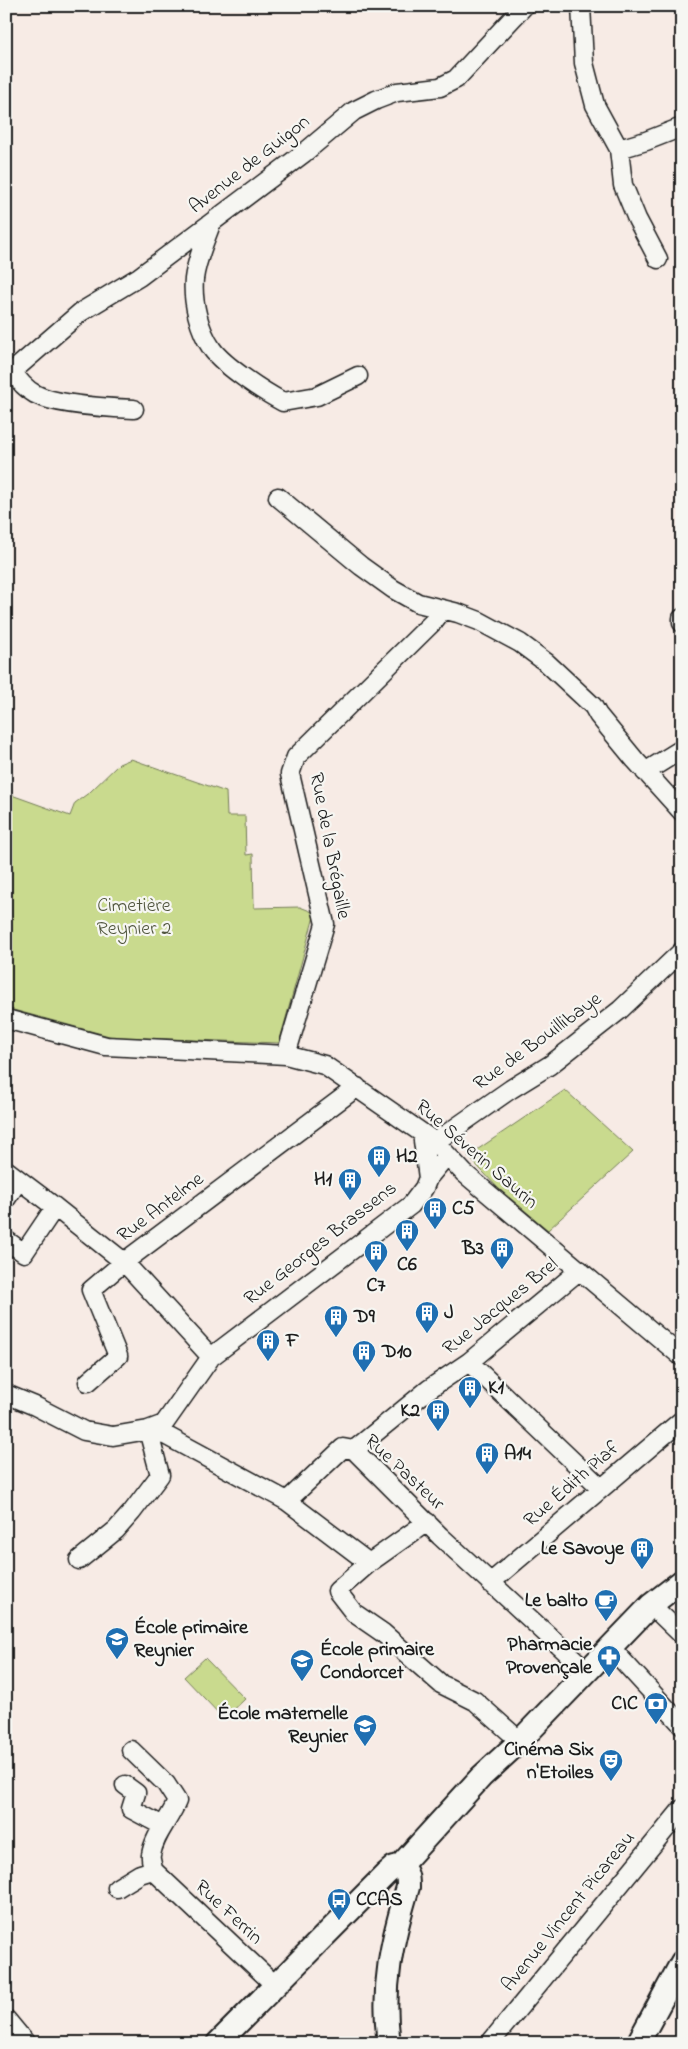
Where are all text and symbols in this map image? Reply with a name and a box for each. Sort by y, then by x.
street label: Avenue de Guigon [183,108,317,222]
street label: Rue de la Brégaille [300,770,357,922]
park label: Cimetière Reynier 2 [97,892,171,944]
street label: Rue de Bouillibaye [468,986,608,1098]
street label: Rue Séverin Saurin [408,1093,544,1217]
place label: H2 [396,1143,418,1172]
building icon: H2 [366,1144,392,1178]
street label: Rue Antelme [111,1166,211,1250]
place label: H1 [314,1166,333,1195]
building icon: H1 [337,1167,363,1201]
street label: Rue Georges Brassens [238,1175,404,1314]
place label: C5 [452,1195,475,1224]
building icon: C5 [422,1196,448,1230]
building icon: C6 [394,1218,420,1252]
place label: B3 [461,1235,484,1264]
building icon: B3 [489,1236,515,1270]
building icon: C7 [363,1239,389,1273]
place label: C6 [397,1251,417,1280]
street label: Rue Jacques Brel [438,1253,564,1361]
place label: C7 [366,1272,386,1301]
building icon: J [414,1300,440,1334]
place label: J [444,1301,454,1325]
place label: D9 [353,1303,376,1332]
building icon: D9 [323,1304,349,1338]
place label: F [285,1327,299,1356]
building icon: F [255,1328,281,1362]
place label: D10 [381,1338,412,1367]
building icon: D10 [351,1339,377,1373]
place label: K1 [488,1374,505,1403]
building icon: K1 [457,1375,483,1409]
place label: K2 [400,1397,420,1426]
building icon: K2 [425,1398,451,1432]
street label: Rue Pasteur [357,1428,451,1519]
street label: Rue Édith Piaf [518,1435,627,1535]
place label: A14 [504,1440,532,1469]
building icon: A14 [474,1441,500,1475]
place label: Le Savoye [541,1535,625,1565]
building icon: Le Savoye [629,1536,655,1570]
place label: Le balto [525,1587,588,1616]
cafe icon: Le balto [593,1588,619,1622]
place label: École primaire Reynier [134,1614,249,1667]
school or university icon: École primaire Reynier [104,1626,130,1660]
place label: Pharmacie Provençale [506,1631,593,1683]
place label: École primaire Condorcet [320,1636,435,1688]
pharmacy icon: Pharmacie Provençale [596,1644,622,1678]
school or university icon: École primaire Condorcet [289,1648,315,1682]
place label: CIC [611,1690,638,1719]
bank icon: CIC [643,1691,669,1725]
place label: École maternelle Reynier [217,1700,349,1753]
school or university icon: École maternelle Reynier [352,1713,378,1747]
place label: Cinéma Six n'Etoiles [504,1736,594,1788]
theatre icon: Cinéma Six n'Etoiles [598,1748,624,1782]
street label: Avenue Vincent Picareau [495,1826,643,1998]
street label: Rue Ferrin [187,1874,269,1952]
place label: CCAS [356,1886,403,1915]
bus stop icon: CCAS [326,1887,352,1921]

